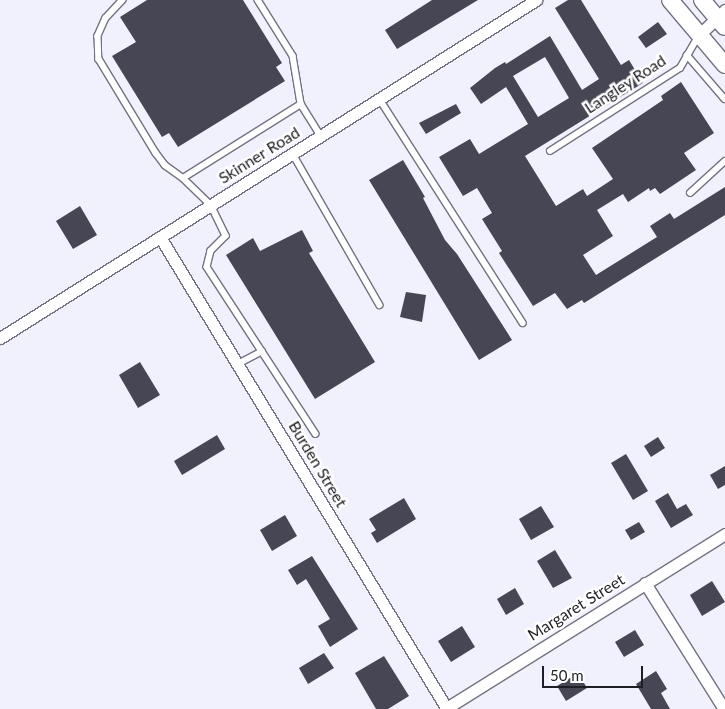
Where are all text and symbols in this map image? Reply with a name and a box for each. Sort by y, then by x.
street label: Langley Road [581,51,669,117]
street label: Skinner Road [215,122,303,188]
street label: Burden Street [285,417,351,511]
street label: Margaret Street [524,570,628,644]
scale bar [545,656,646,688]
text: 50 m [550,666,584,684]

